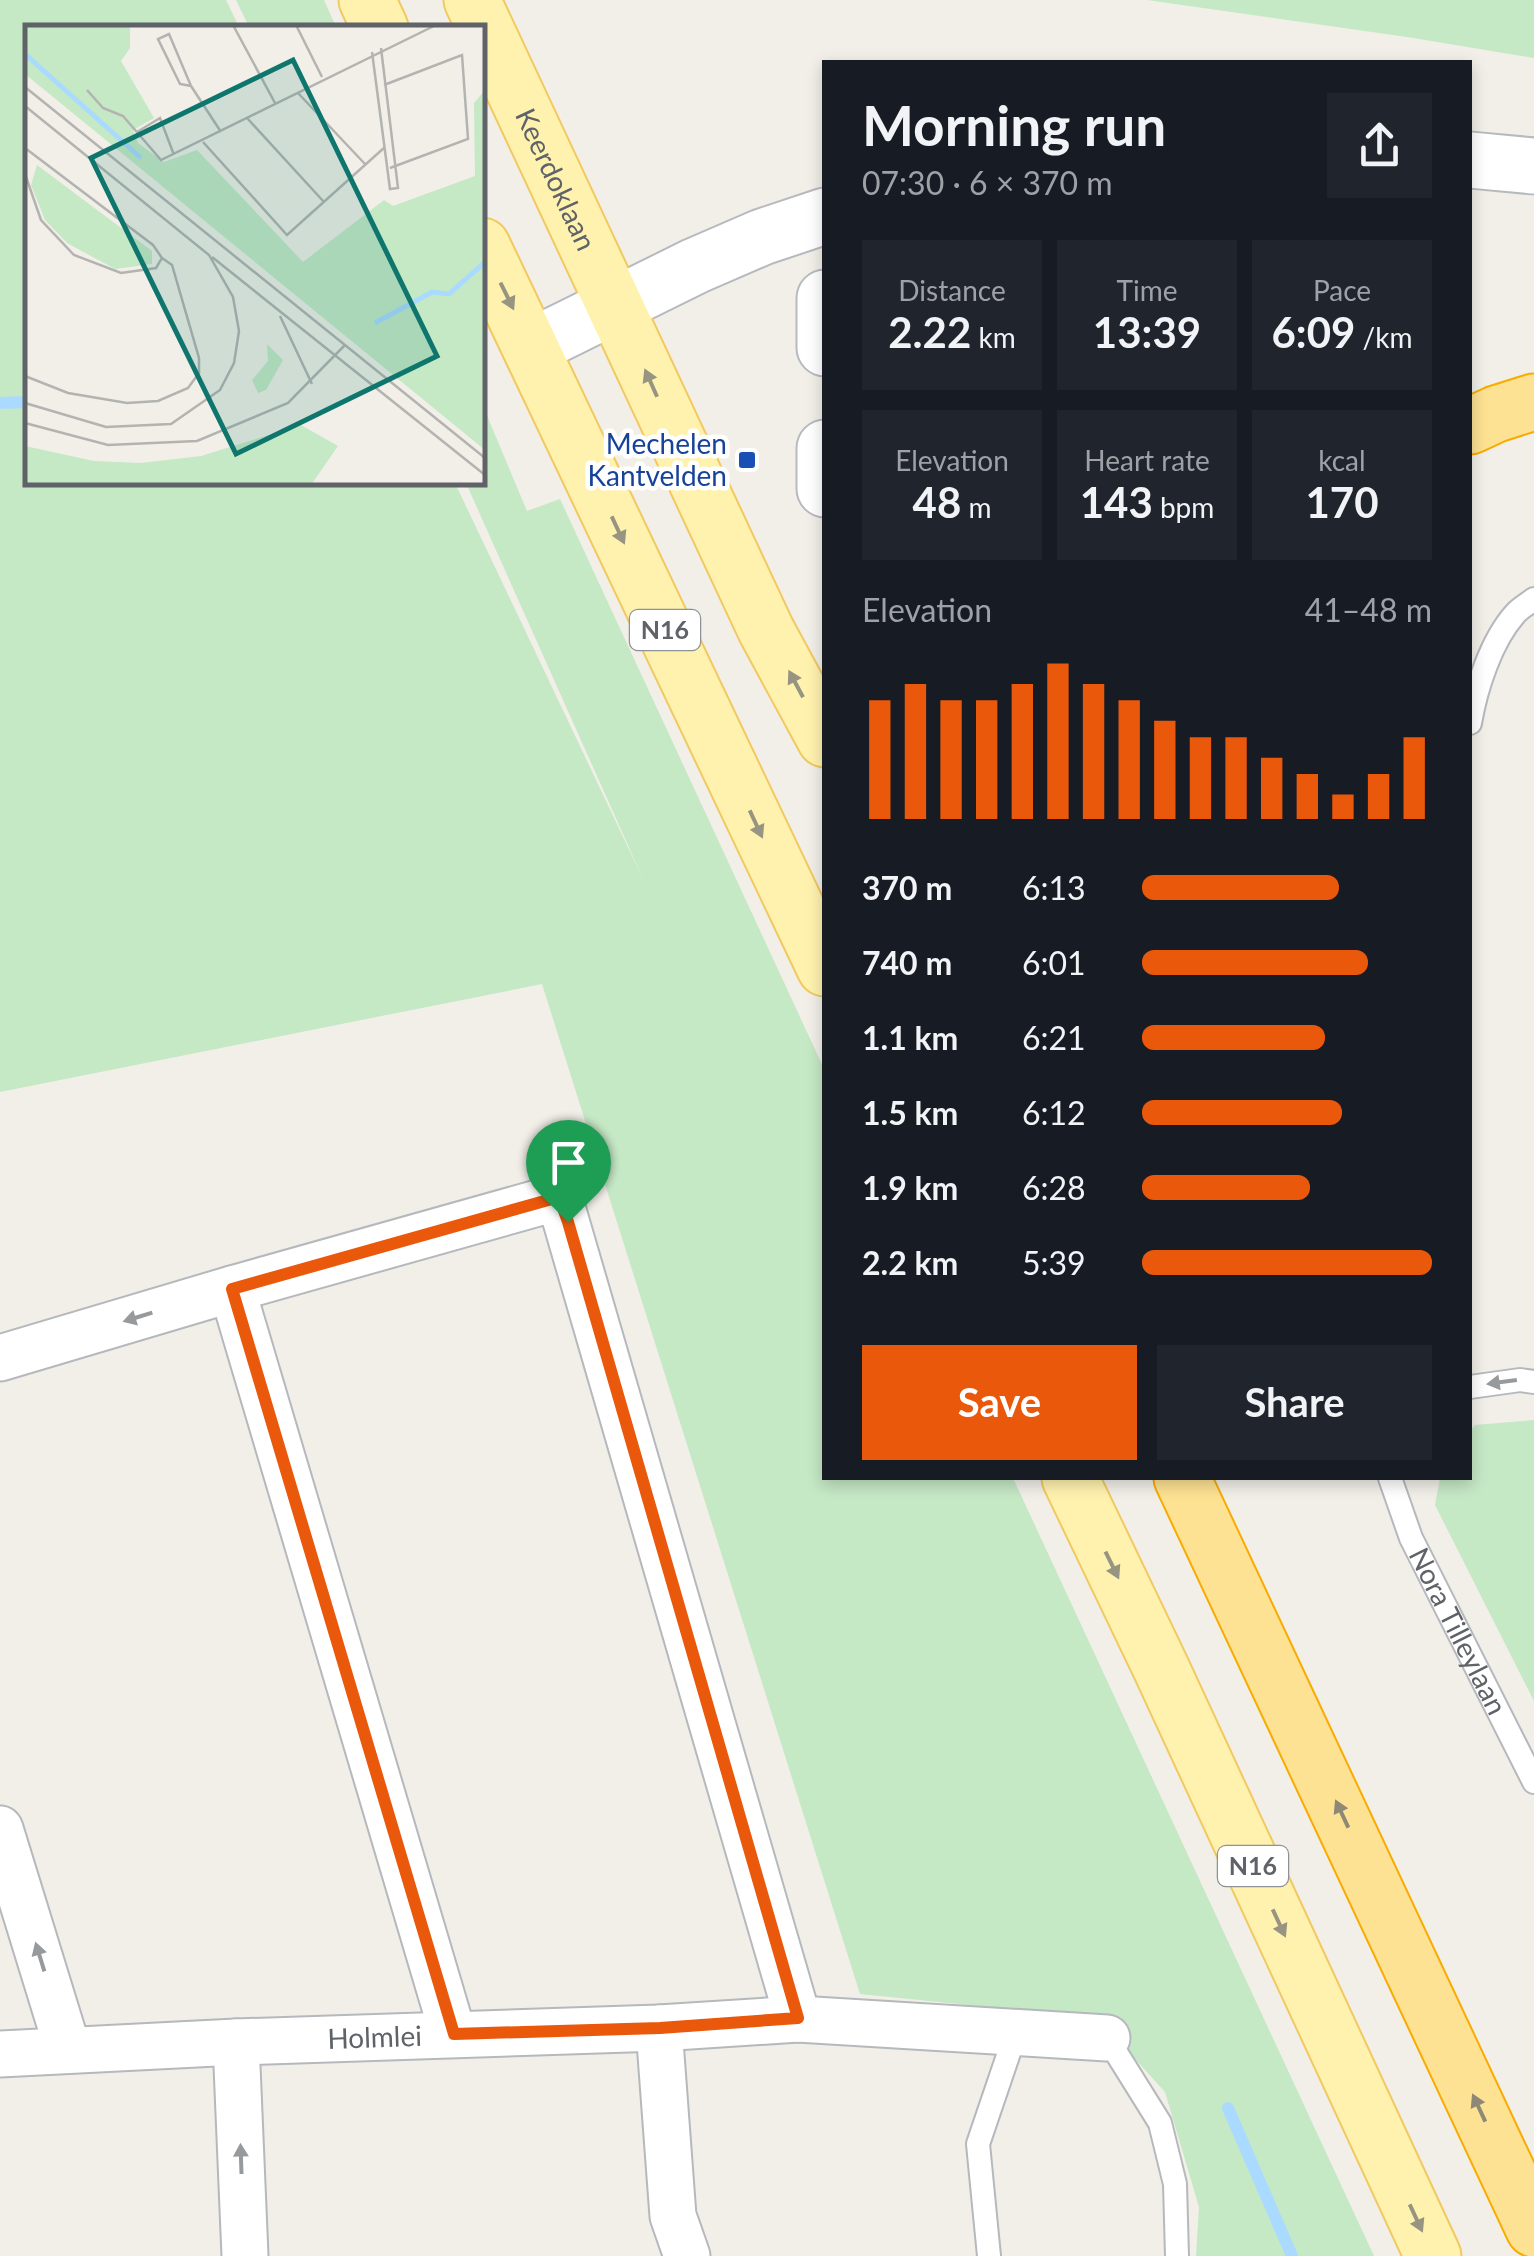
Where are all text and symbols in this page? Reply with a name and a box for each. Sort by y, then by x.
inset map [25,25,485,485]
text: Morning run [862,92,1166,158]
button: share [1327,93,1432,198]
street label: Keerdoklaan [509,103,604,255]
text: 07:30 · 6 × 370 m [862,163,1113,202]
text: Distance [898,273,1006,307]
text: Time [1117,273,1177,307]
text: Pace [1313,273,1371,307]
one-way arrow [498,282,515,311]
text: 2.22 [888,307,971,357]
text: 13:39 [1093,307,1201,357]
text: 6:09 [1272,307,1355,357]
text: km [971,320,1016,354]
text: /km [1355,320,1412,354]
one-way arrow [643,368,659,398]
place label: Mechelen Kantvelden [588,426,727,492]
text: Elevation [895,443,1009,477]
text: Heart rate [1084,443,1210,477]
text: kcal [1318,443,1366,477]
marker: Mechelen Kantvelden [736,449,758,471]
text: 48 [913,477,961,527]
text: 143 [1080,477,1153,527]
text: 170 [1305,477,1379,527]
text: m [961,490,991,524]
text: bpm [1153,490,1214,524]
one-way arrow [609,516,626,545]
text: Elevation [862,590,992,629]
text: 41–48 m [1305,590,1432,629]
road number: N16 [630,610,700,650]
one-way arrow [787,670,804,699]
one-way arrow [748,810,765,839]
text: 370 m [862,868,952,907]
text: 6:13 [1022,868,1086,907]
text: 740 m [862,943,952,982]
text: 6:01 [1022,943,1086,982]
text: 1.1 km [862,1018,958,1057]
text: 6:21 [1022,1018,1086,1057]
text: 1.5 km [862,1093,958,1132]
text: 6:12 [1022,1093,1086,1132]
pin [526,1120,611,1223]
icon: arrive [541,1135,596,1190]
text: 1.9 km [862,1168,958,1207]
text: 6:28 [1022,1168,1086,1207]
text: 2.2 km [862,1243,958,1282]
text: 5:39 [1022,1243,1086,1282]
one-way arrow [123,1310,153,1325]
button: Save [862,1345,1137,1460]
button: Share [1157,1345,1432,1460]
one-way arrow [1486,1375,1517,1391]
street label: Nora Tilleylaan [1403,1542,1515,1720]
one-way arrow [1104,1551,1121,1580]
one-way arrow [1333,1799,1350,1828]
road number: N16 [1218,1846,1288,1886]
one-way arrow [1271,1909,1288,1938]
one-way arrow [31,1941,46,1971]
street label: Holmlei [327,2018,422,2055]
one-way arrow [1471,2093,1487,2123]
one-way arrow [233,2142,249,2174]
one-way arrow [1407,2204,1424,2233]

